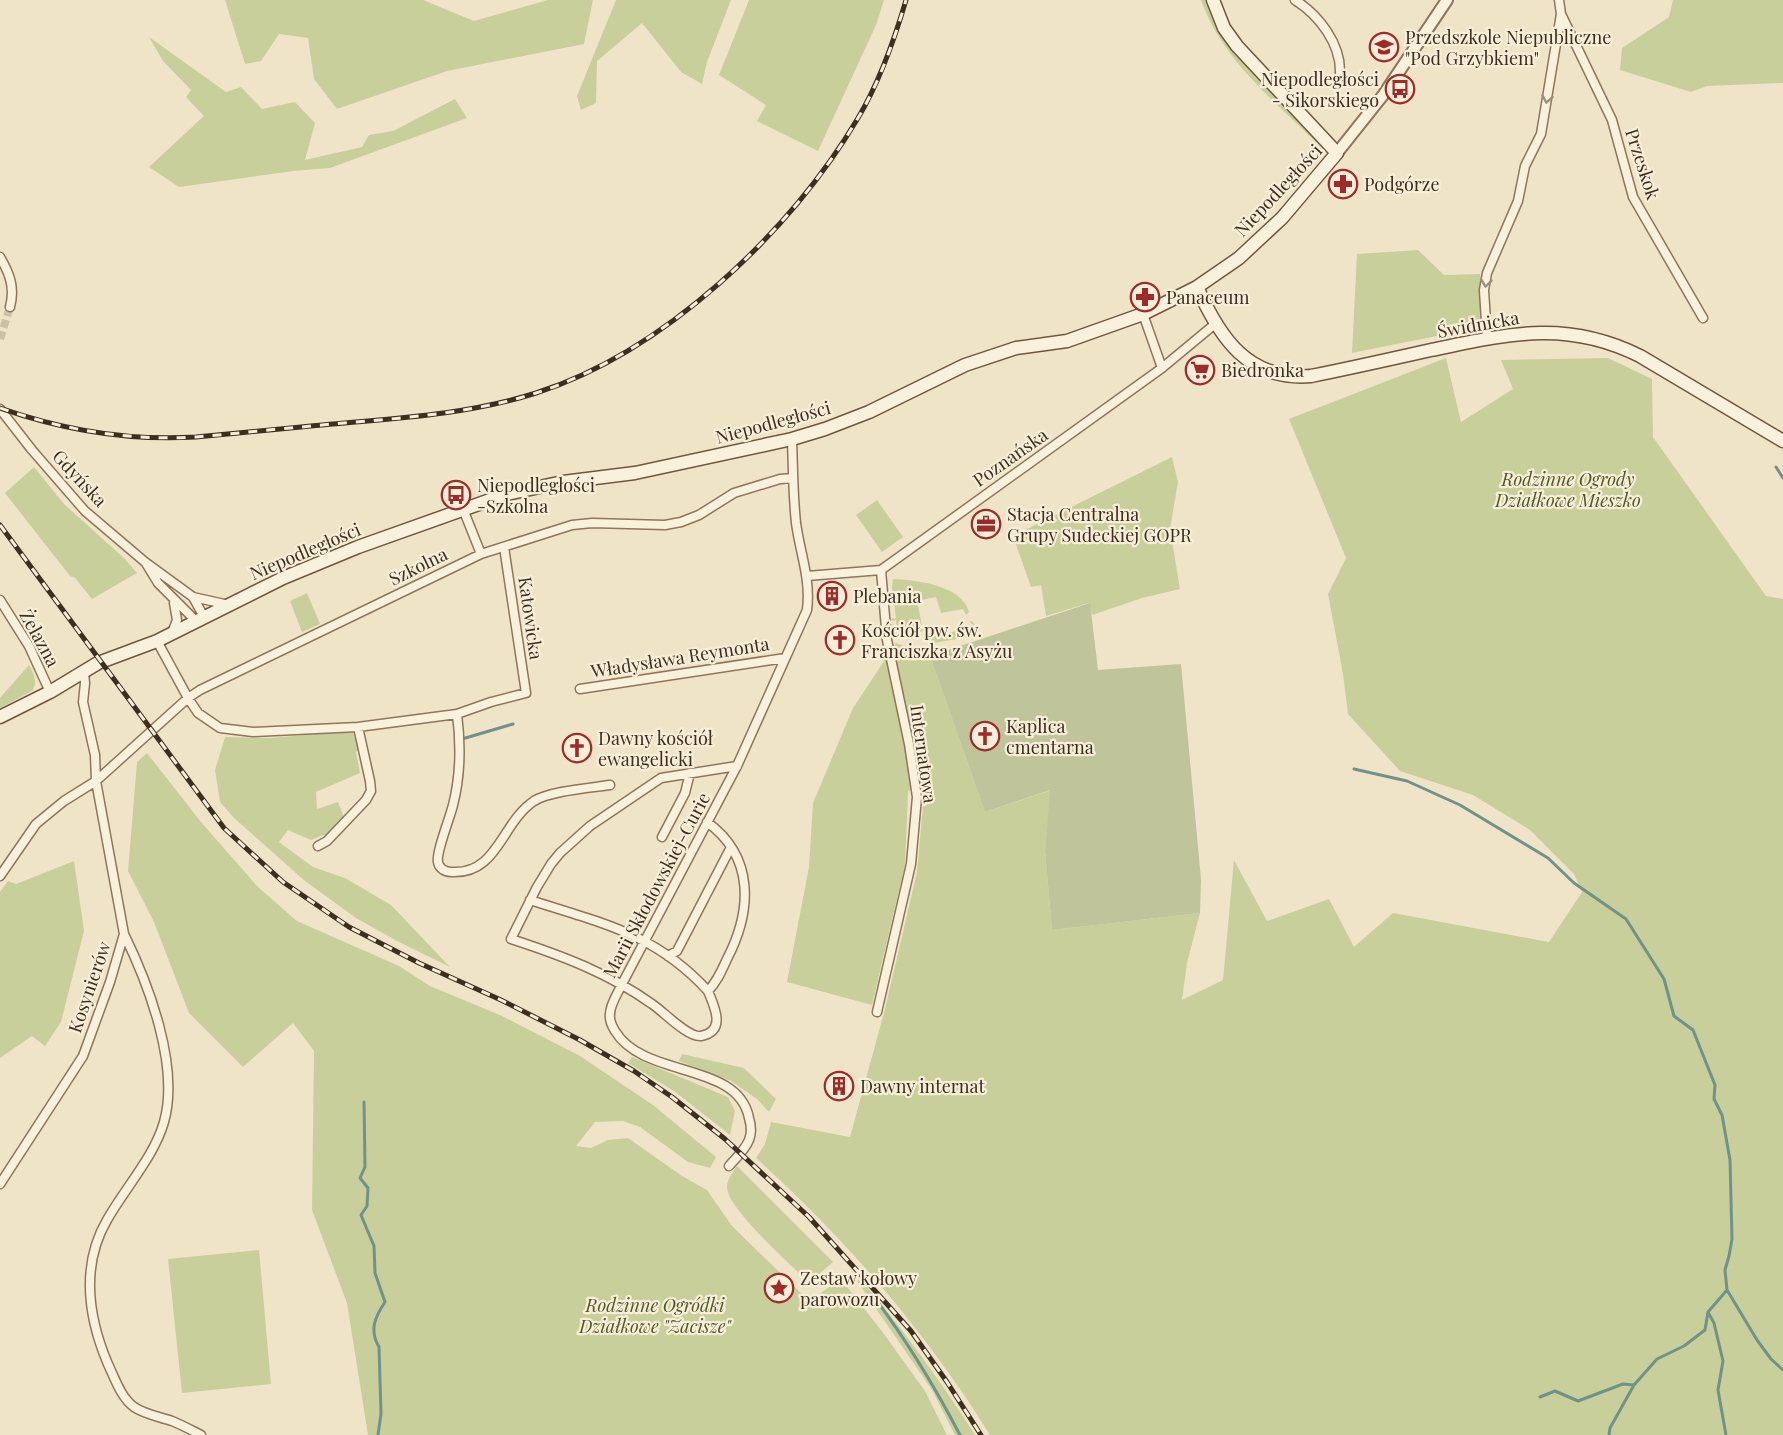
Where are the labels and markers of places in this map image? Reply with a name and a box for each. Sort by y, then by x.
place label: Przedszkole Niepubliczne "Pod Grzybkiem" [1405,25,1611,70]
school or university icon: Przedszkole Niepubliczne "Pod Grzybkiem" [1368,31,1400,63]
place label: Niepodległości - Sikorskiego [1261,67,1379,112]
bus stop icon: Niepodległości - Sikorskiego [1384,73,1416,105]
pharmacy icon: Podgórze [1327,168,1359,200]
place label: Podgórze [1364,172,1440,196]
pharmacy icon: Panaceum [1129,281,1161,313]
place label: Panaceum [1166,285,1249,309]
supermarket icon: Biedronka [1184,354,1216,386]
place label: Biedronka [1221,358,1304,382]
place label: Niepodległości -Szkolna [477,473,595,518]
bus stop icon: Niepodległości -Szkolna [440,479,472,511]
place label: Stacja Centralna Grupy Sudeckiej GOPR [1007,502,1192,547]
office icon: Stacja Centralna Grupy Sudeckiej GOPR [970,508,1002,540]
building icon: Plebania [816,580,848,612]
place label: Plebania [853,584,922,608]
place label: Kościół pw. św. Franciszka z Asyżu [861,618,1013,663]
church icon: Kościół pw. św. Franciszka z Asyżu [824,624,856,656]
place label: Kaplica cmentarna [1006,714,1094,759]
church icon: Kaplica cmentarna [969,720,1001,752]
place label: Dawny kościół ewangelicki [598,726,714,771]
church icon: Dawny kościół ewangelicki [561,732,593,764]
building icon: Dawny internat [823,1070,855,1102]
place label: Dawny internat [860,1074,986,1098]
place label: Zestaw kołowy parowozu [800,1266,917,1311]
place icon: Zestaw kołowy parowozu [763,1272,795,1304]

